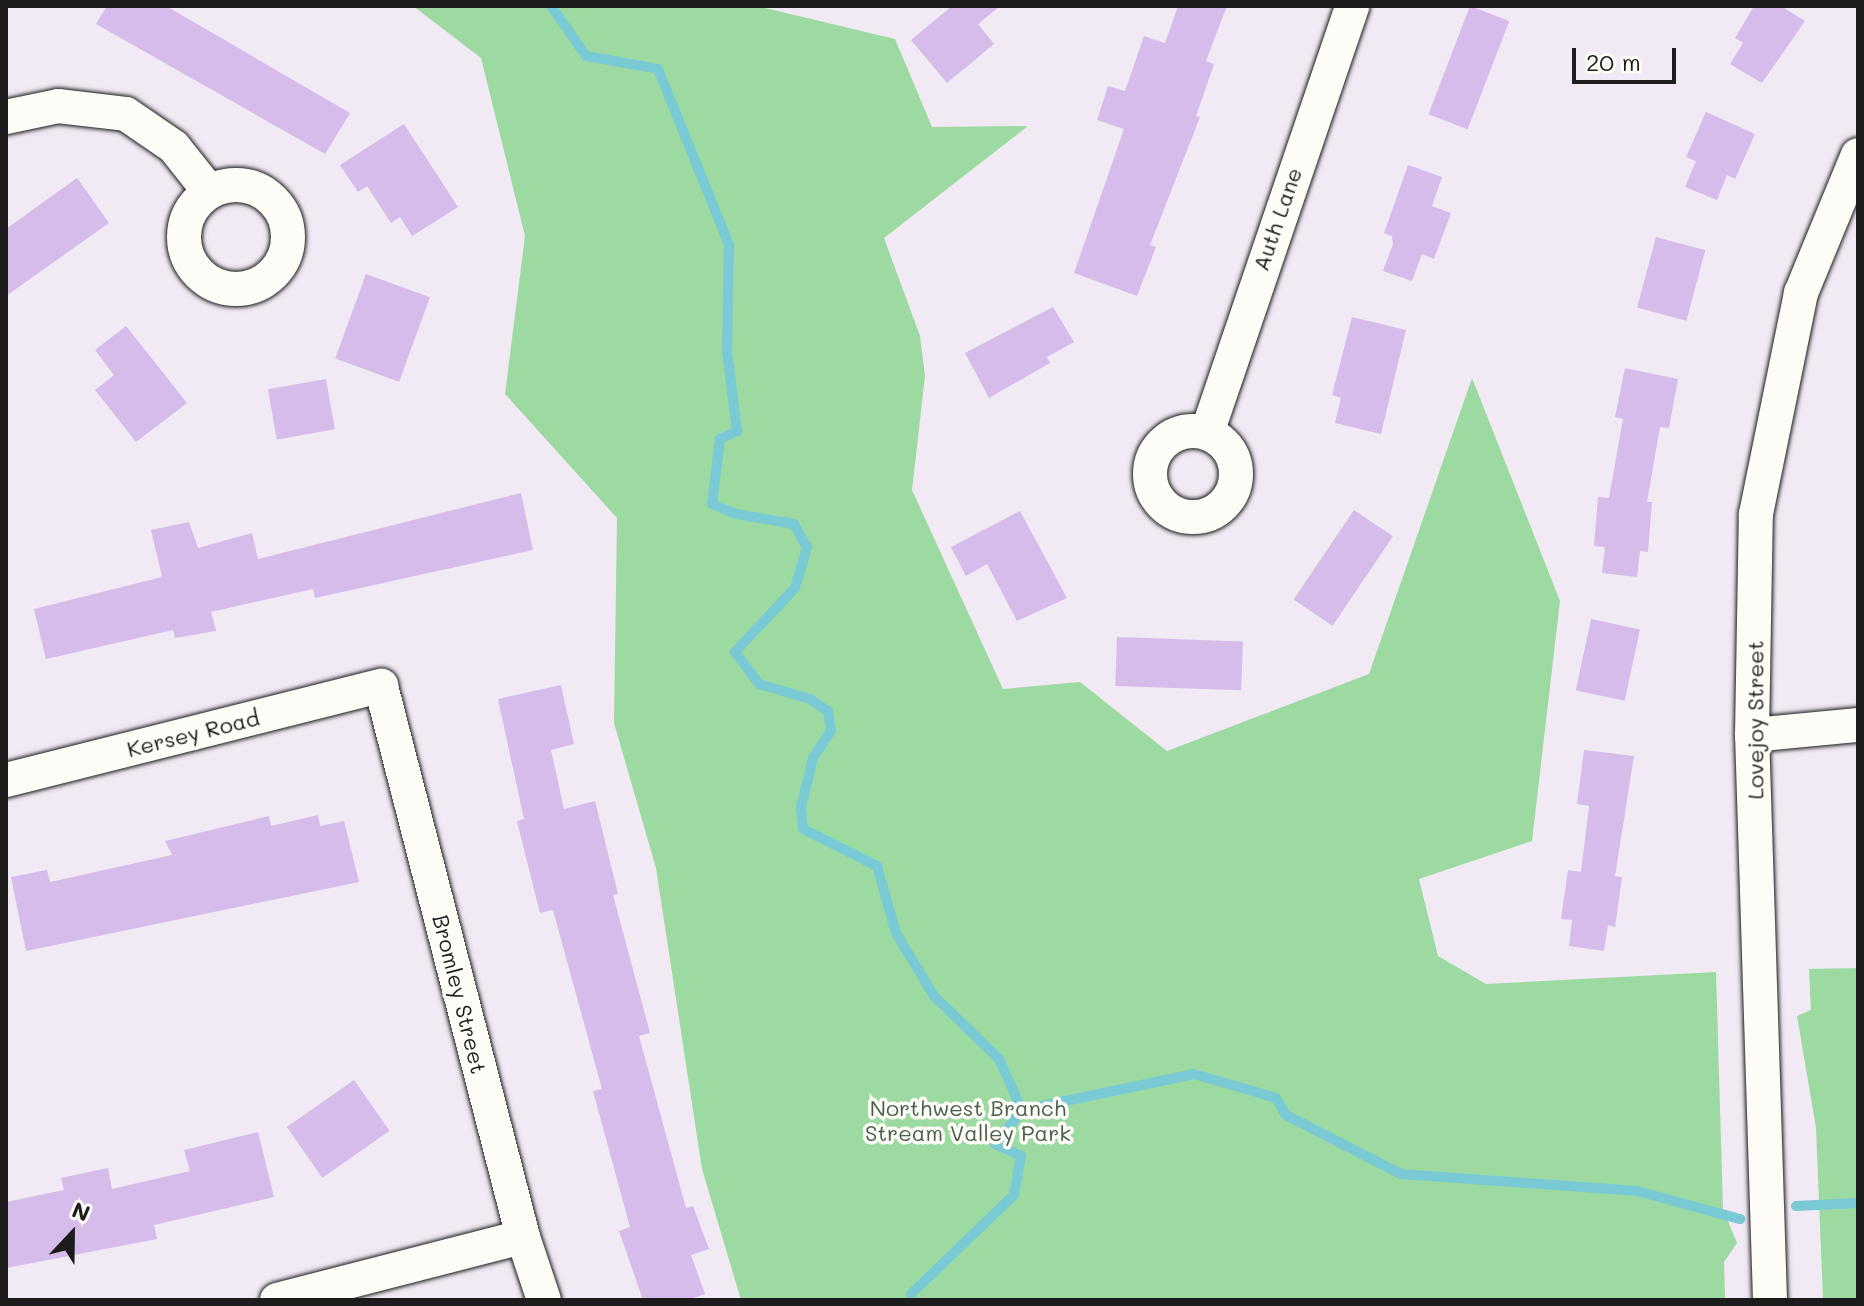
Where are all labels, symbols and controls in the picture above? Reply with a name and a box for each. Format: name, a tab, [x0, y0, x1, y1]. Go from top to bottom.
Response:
scale bar	[1576, 32, 1680, 82]
text: 20 m	[1586, 46, 1641, 77]
street label: Auth Lane	[1247, 164, 1307, 274]
street label: Lovejoy Street	[1742, 641, 1768, 799]
street label: Kersey Road	[124, 704, 262, 762]
street label: Bromley Street	[427, 912, 493, 1076]
park label: Northwest Branch Stream Valley Park	[865, 1094, 1071, 1146]
north arrow	[32, 1194, 112, 1274]
text: N	[68, 1195, 94, 1228]

